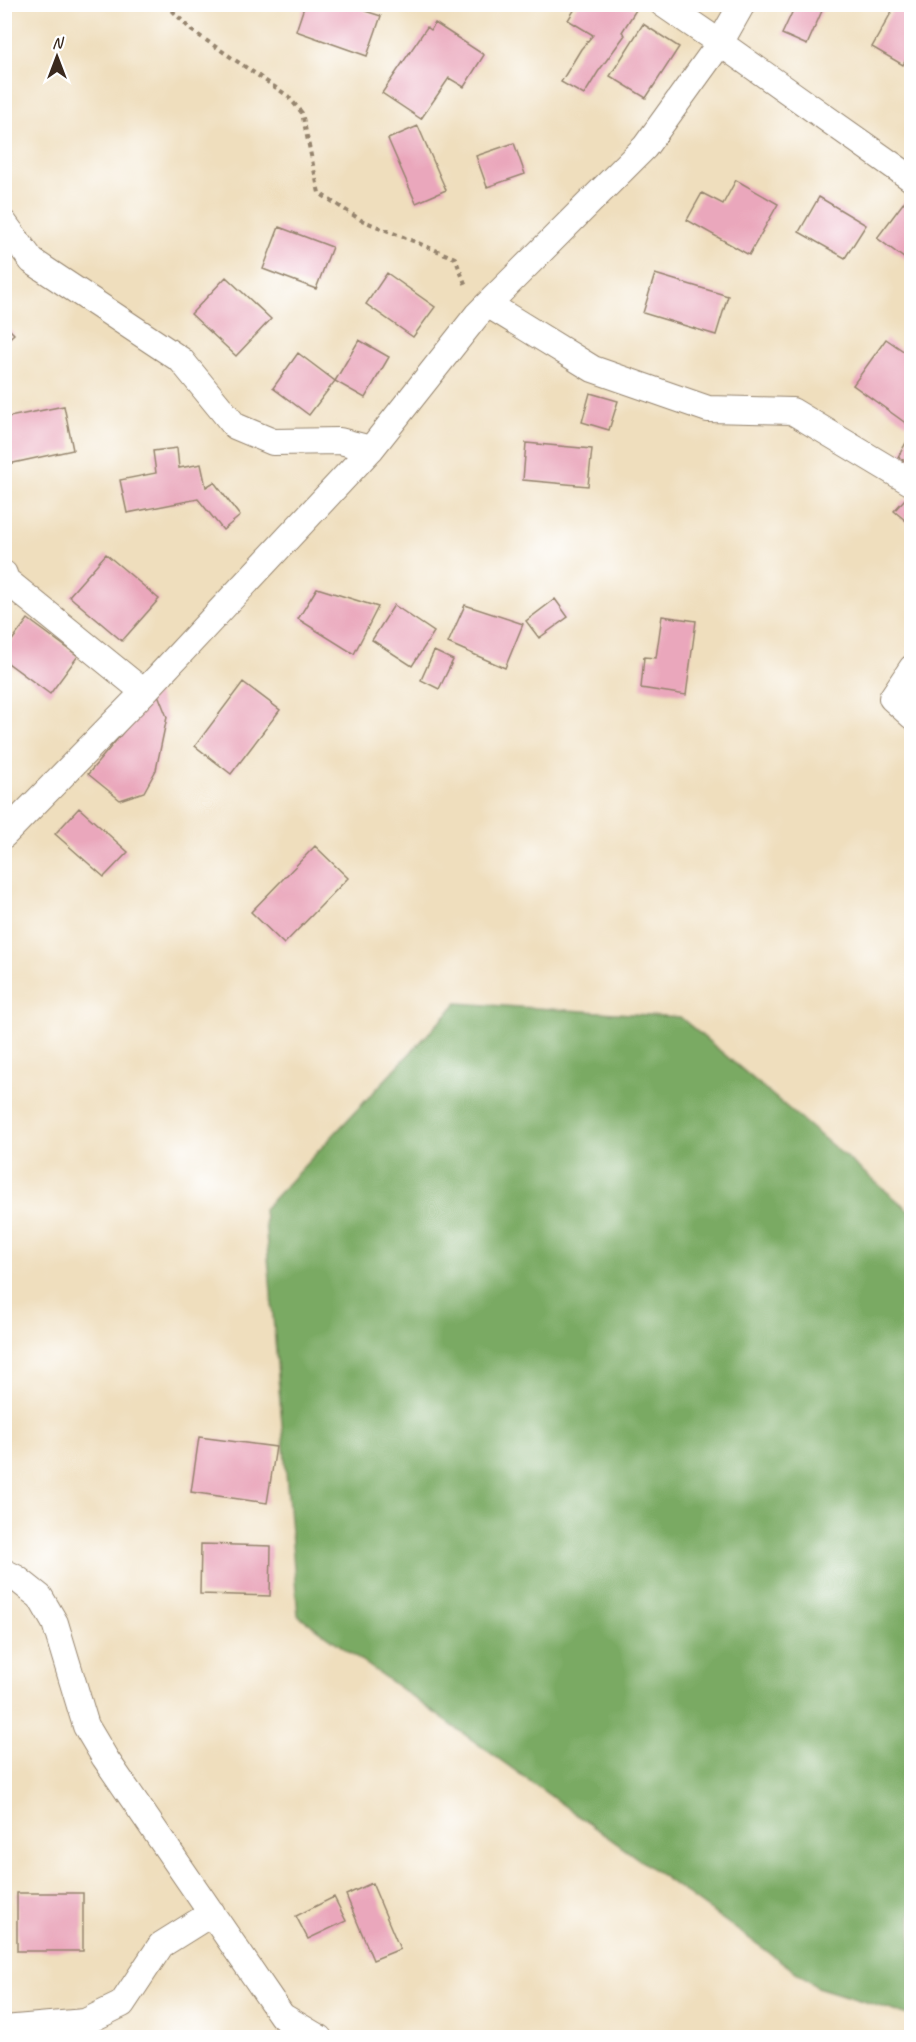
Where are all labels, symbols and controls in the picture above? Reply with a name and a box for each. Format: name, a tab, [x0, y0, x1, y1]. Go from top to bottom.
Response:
north arrow	[27, 27, 87, 87]
text: N	[52, 33, 65, 53]

